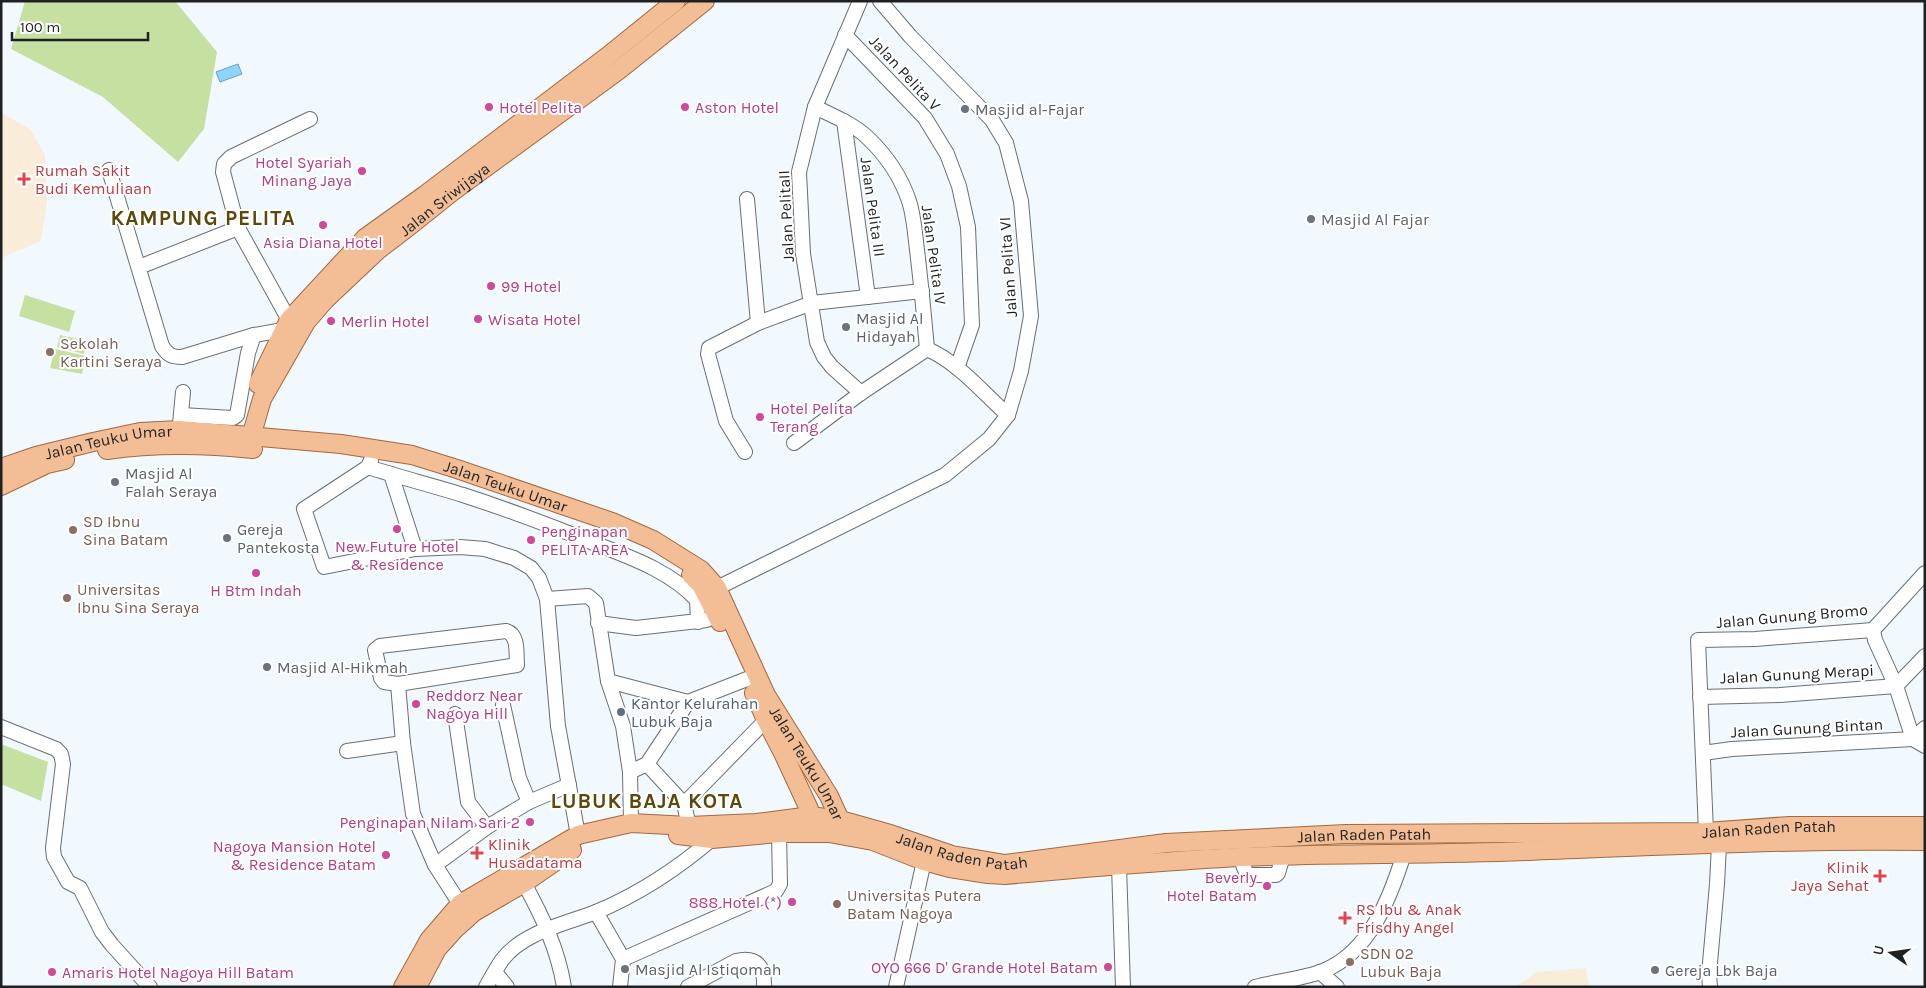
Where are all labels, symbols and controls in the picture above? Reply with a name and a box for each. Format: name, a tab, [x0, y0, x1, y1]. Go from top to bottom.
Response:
scale bar	[12, 10, 149, 42]
text: 100 m	[20, 18, 60, 36]
street label: Jalan Pelita V	[865, 31, 945, 115]
place label: Hotel Pelita	[499, 98, 582, 117]
place label: Aston Hotel	[695, 98, 779, 117]
place label: Masjid al-Fajar	[975, 100, 1084, 119]
marker: Hotel Pelita	[483, 101, 495, 113]
marker: Aston Hotel	[679, 101, 691, 113]
marker: Masjid al-Fajar	[959, 103, 971, 115]
place label: Hotel Syariah Minang Jaya	[255, 153, 352, 190]
street label: Jalan Pelita III	[857, 156, 889, 258]
street label: Jalan Sriwijaya	[396, 158, 493, 240]
place label: Rumah Sakit Budi Kemuliaan	[35, 161, 152, 198]
marker: Hotel Syariah Minang Jaya	[356, 165, 368, 177]
street label: Jalan PelitaII	[774, 170, 798, 262]
marker: Rumah Sakit Budi Kemuliaan	[17, 172, 31, 186]
street label: Jalan Pelita IV	[918, 204, 950, 306]
district label: KAMPUNG PELITA	[110, 206, 296, 230]
place label: Masjid Al Fajar	[1321, 210, 1429, 229]
marker: Masjid Al Fajar	[1305, 213, 1317, 225]
street label: Jalan Pelita VI	[995, 216, 1021, 318]
marker: Asia Diana Hotel	[317, 219, 329, 231]
place label: Asia Diana Hotel	[263, 233, 383, 252]
place label: 99 Hotel	[501, 277, 562, 296]
marker: 99 Hotel	[485, 280, 497, 292]
place label: Masjid Al Hidayah	[856, 309, 924, 346]
place label: Wisata Hotel	[488, 310, 581, 329]
place label: Merlin Hotel	[341, 312, 429, 331]
marker: Wisata Hotel	[472, 313, 484, 325]
marker: Merlin Hotel	[325, 315, 337, 327]
marker: Masjid Al Hidayah	[840, 321, 852, 333]
place label: Sekolah Kartini Seraya	[60, 334, 162, 371]
marker: Sekolah Kartini Seraya	[44, 346, 56, 358]
place label: Hotel Pelita Terang	[770, 399, 853, 436]
marker: Hotel Pelita Terang	[754, 411, 766, 423]
street label: Jalan Teuku Umar	[43, 421, 173, 463]
street label: Jalan Teuku Umar	[442, 456, 570, 516]
place label: Masjid Al Falah Seraya	[125, 464, 217, 501]
marker: Masjid Al Falah Seraya	[109, 476, 121, 488]
place label: SD Ibnu Sina Batam	[83, 512, 168, 549]
place label: Gereja Pantekosta	[237, 520, 320, 557]
place label: Penginapan PELITA AREA	[541, 522, 628, 559]
marker: New Future Hotel & Residence	[391, 523, 403, 535]
marker: SD Ibnu Sina Batam	[67, 524, 79, 536]
marker: Gereja Pantekosta	[221, 532, 233, 544]
marker: Penginapan PELITA AREA	[525, 534, 537, 546]
place label: New Future Hotel & Residence	[335, 537, 459, 574]
marker: H Btm Indah	[250, 567, 262, 579]
place label: Universitas Ibnu Sina Seraya	[77, 580, 200, 617]
place label: H Btm Indah	[210, 581, 302, 600]
marker: Universitas Ibnu Sina Seraya	[61, 592, 73, 604]
street label: Jalan Gunung Bromo	[1715, 600, 1869, 632]
place label: Masjid Al-Hikmah	[277, 658, 408, 677]
street label: Jalan Gunung Merapi	[1719, 660, 1875, 688]
marker: Masjid Al-Hikmah	[261, 661, 273, 673]
place label: Reddorz Near Nagoya Hill	[426, 686, 523, 723]
place label: Kantor Kelurahan Lubuk Baja	[631, 694, 758, 731]
marker: Reddorz Near Nagoya Hill	[410, 698, 422, 710]
street label: Jalan Teuku Umar	[766, 703, 848, 823]
marker: Kantor Kelurahan Lubuk Baja	[615, 706, 627, 718]
street label: Jalan Gunung Bintan	[1730, 715, 1884, 741]
district label: LUBUK BAJA KOTA	[551, 789, 743, 813]
place label: Penginapan Nilam Sari 2	[340, 813, 520, 832]
marker: Penginapan Nilam Sari 2	[524, 816, 536, 828]
street label: Jalan Raden Patah	[1702, 816, 1836, 842]
street label: Jalan Raden Patah	[1297, 824, 1431, 846]
street label: Jalan Raden Patah	[894, 828, 1029, 874]
place label: Klinik Husadatama	[488, 835, 583, 872]
place label: Nagoya Mansion Hotel & Residence Batam	[213, 837, 376, 874]
marker: Klinik Husadatama	[470, 846, 484, 860]
marker: Nagoya Mansion Hotel & Residence Batam	[380, 849, 392, 861]
place label: Klinik Jaya Sehat	[1791, 858, 1869, 895]
place label: Beverly Hotel Batam	[1167, 868, 1258, 905]
marker: Klinik Jaya Sehat	[1873, 869, 1887, 883]
marker: Beverly Hotel Batam	[1261, 880, 1273, 892]
place label: Universitas Putera Batam Nagoya	[847, 886, 982, 923]
place label: 888 Hotel (*)	[689, 893, 782, 912]
marker: 888 Hotel (*)	[786, 896, 798, 908]
marker: Universitas Putera Batam Nagoya	[831, 898, 843, 910]
place label: RS Ibu & Anak Frisdhy Angel	[1356, 900, 1462, 937]
marker: RS Ibu & Anak Frisdhy Angel	[1338, 911, 1352, 925]
north arrow	[1866, 928, 1916, 978]
place label: SDN 02 Lubuk Baja	[1360, 944, 1442, 981]
text: U	[1869, 944, 1888, 957]
marker: SDN 02 Lubuk Baja	[1344, 956, 1356, 968]
place label: OYO 666 D' Grande Hotel Batam	[871, 958, 1098, 977]
place label: Masjid Al Istiqomah	[635, 960, 782, 979]
marker: OYO 666 D' Grande Hotel Batam	[1102, 961, 1114, 973]
place label: Gereja Lbk Baja	[1665, 961, 1778, 980]
place label: Amaris Hotel Nagoya Hill Batam	[62, 963, 294, 982]
marker: Masjid Al Istiqomah	[619, 963, 631, 975]
marker: Gereja Lbk Baja	[1649, 964, 1661, 976]
marker: Amaris Hotel Nagoya Hill Batam	[46, 966, 58, 978]

